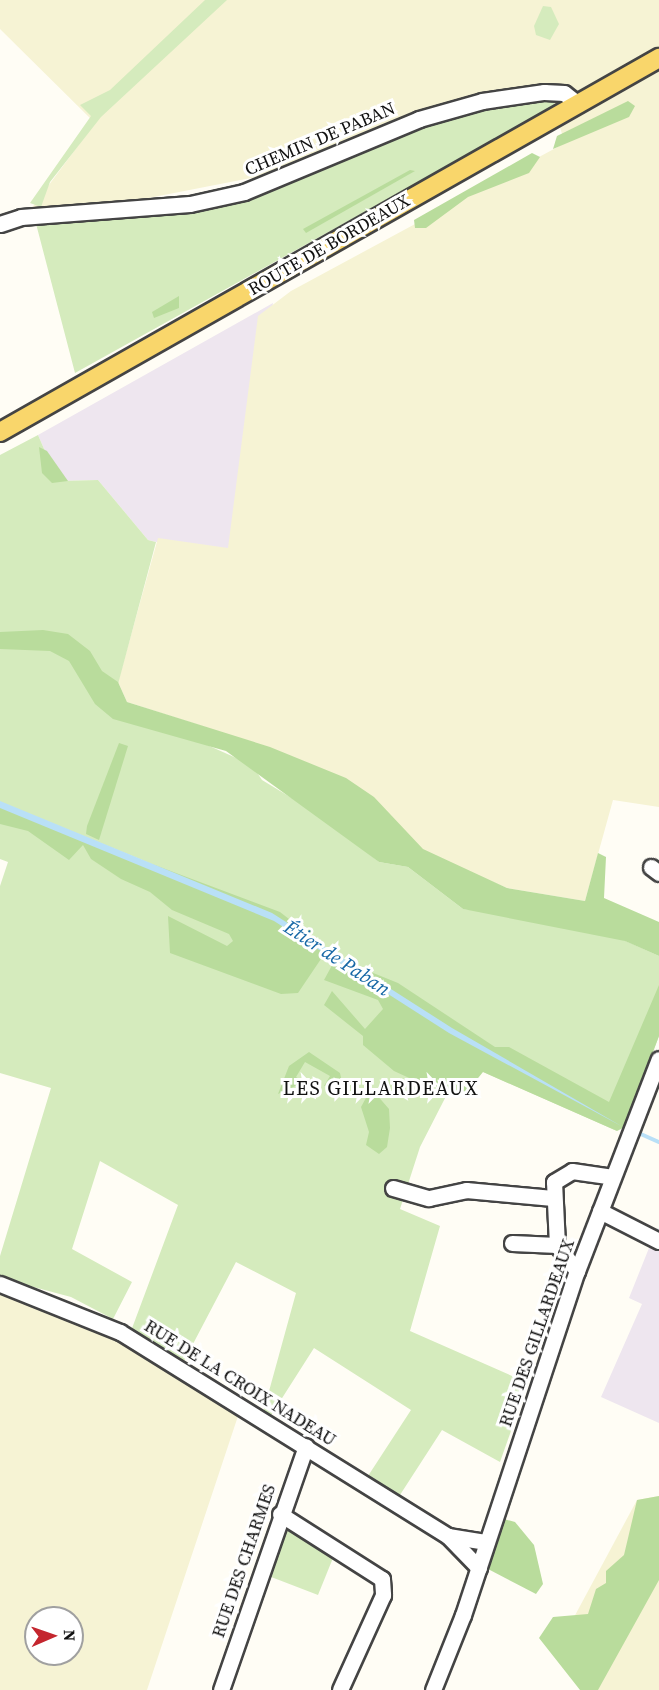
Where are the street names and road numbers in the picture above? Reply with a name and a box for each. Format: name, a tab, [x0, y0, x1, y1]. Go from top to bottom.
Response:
street label: CHEMIN DE PABAN	[242, 98, 398, 180]
street label: ROUTE DE BORDEAUX	[244, 190, 414, 300]
street label: RUE DES GILLARDEAUX	[495, 1236, 579, 1430]
street label: RUE DE LA CROIX NADEAU	[140, 1315, 340, 1451]
street label: RUE DES CHARMES	[208, 1481, 280, 1641]

